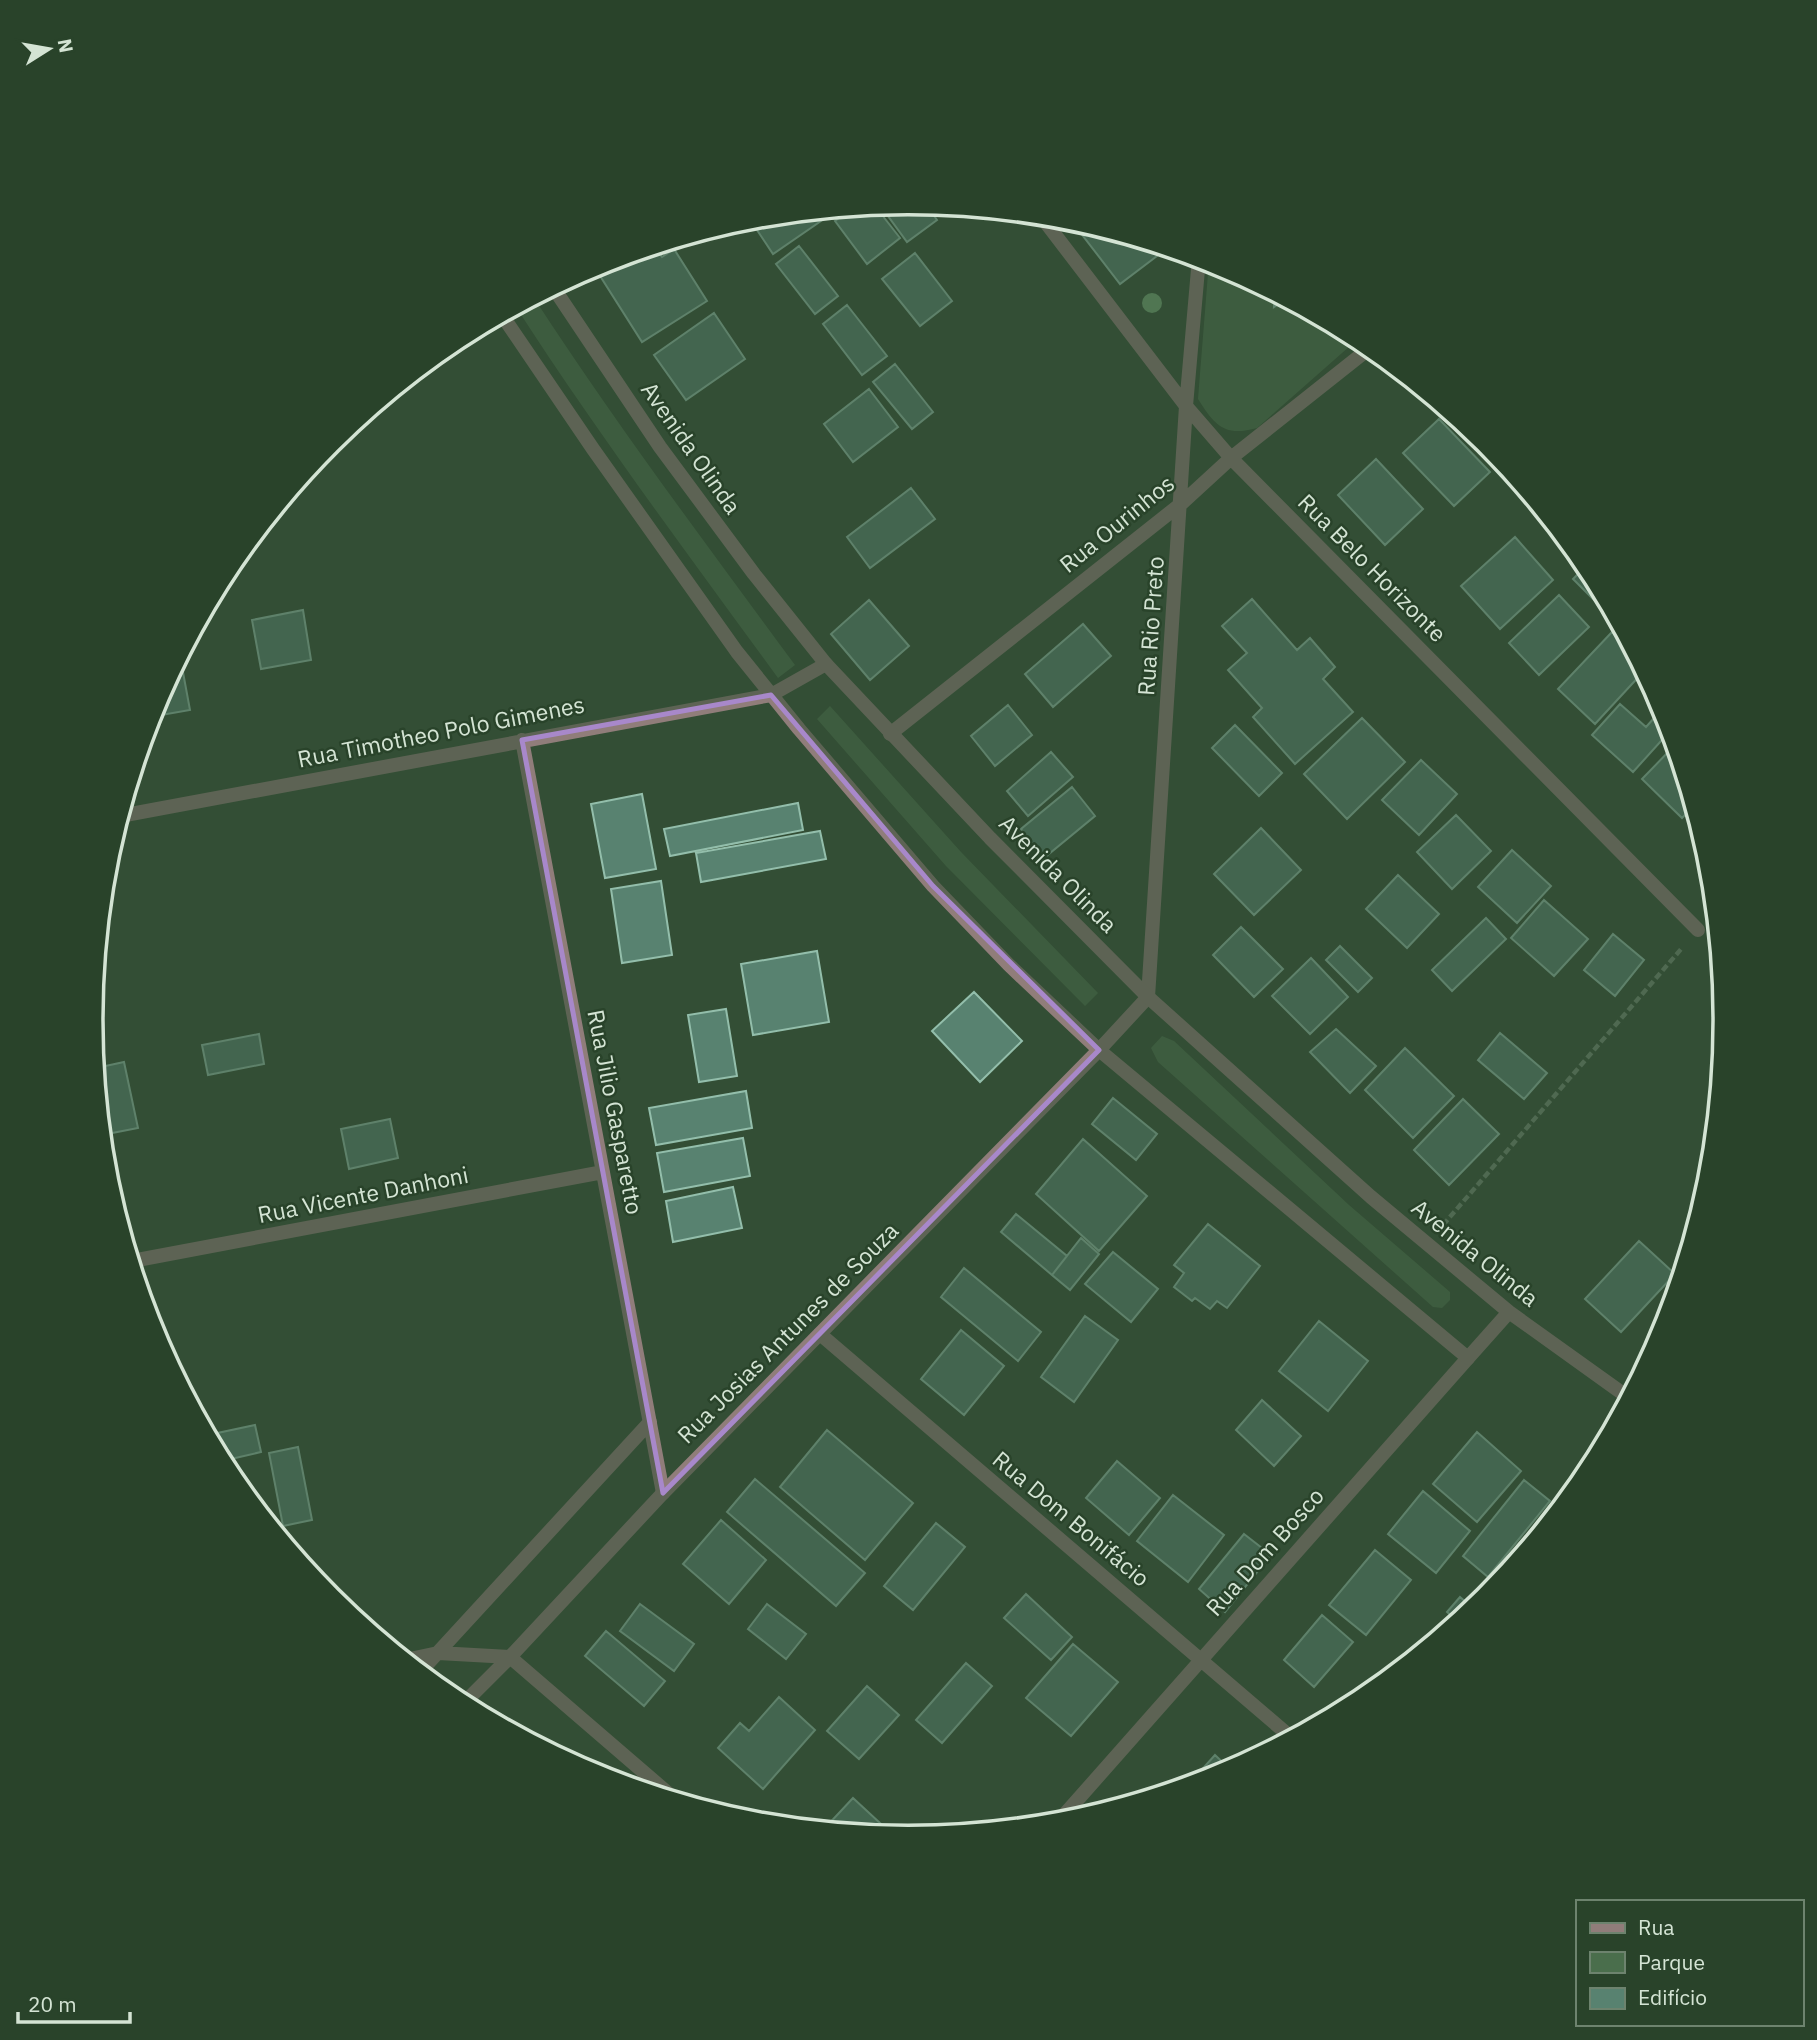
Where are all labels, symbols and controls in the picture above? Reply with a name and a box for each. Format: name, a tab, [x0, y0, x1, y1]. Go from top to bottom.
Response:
north arrow	[14, 14, 84, 84]
text: N	[53, 37, 79, 55]
street label: Avenida Olinda	[635, 375, 749, 519]
street label: Rua Ourinhos	[1053, 468, 1180, 579]
street label: Rua Belo Horizonte	[1292, 487, 1453, 648]
street label: Rua Rio Preto	[1130, 555, 1170, 697]
street label: Rua Timotheo Polo Gimenes	[295, 688, 587, 774]
street label: Avenida Olinda	[993, 808, 1124, 939]
street label: Rua Jilio Gasparetto	[581, 1007, 651, 1217]
street label: Rua Vicente Danhoni	[255, 1159, 471, 1229]
street label: Avenida Olinda	[1406, 1192, 1545, 1313]
street label: Rua Josias Antunes de Souza	[670, 1215, 904, 1449]
street label: Rua Dom Bonifácio	[987, 1444, 1156, 1593]
street label: Rua Dom Bosco	[1199, 1481, 1330, 1622]
legend	[1576, 1900, 1803, 2026]
text: Rua	[1638, 1913, 1675, 1941]
text: Parque	[1638, 1948, 1705, 1976]
scale bar	[18, 1980, 130, 2024]
text: Edifício	[1638, 1983, 1707, 2011]
text: 20 m	[28, 1990, 77, 2018]

